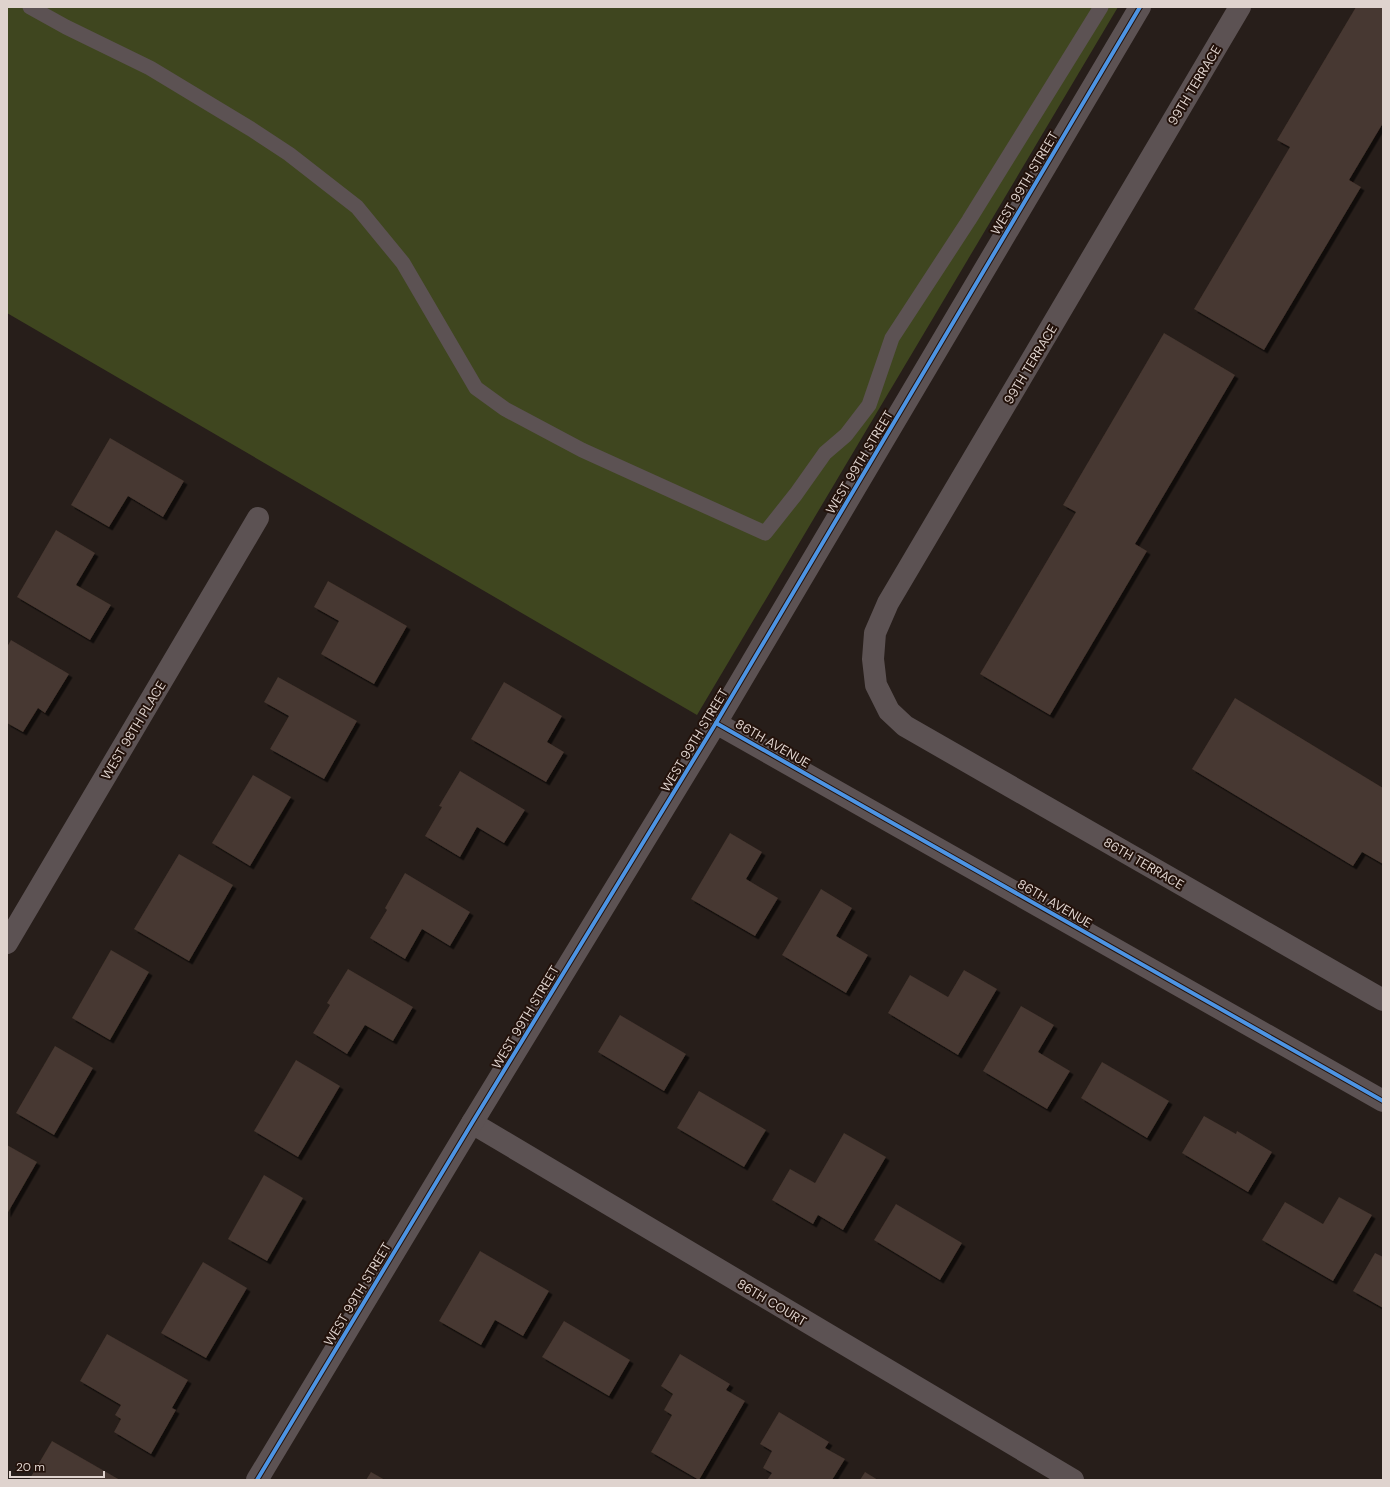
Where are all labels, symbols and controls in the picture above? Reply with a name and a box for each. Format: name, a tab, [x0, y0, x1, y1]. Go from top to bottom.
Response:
street label: 99TH TERRACE	[1164, 42, 1225, 128]
street label: WEST 99TH STREET	[987, 128, 1062, 238]
street label: 99TH TERRACE	[1000, 321, 1061, 407]
street label: WEST 99TH STREET	[822, 407, 897, 517]
street label: WEST 98TH PLACE	[97, 678, 170, 783]
street label: WEST 99TH STREET	[657, 685, 732, 795]
street label: 86TH AVENUE	[732, 715, 813, 772]
street label: 86TH TERRACE	[1100, 834, 1187, 893]
street label: 86TH AVENUE	[1014, 875, 1095, 932]
street label: WEST 99TH STREET	[488, 962, 563, 1072]
street label: WEST 99TH STREET	[320, 1239, 395, 1349]
street label: 86TH COURT	[734, 1275, 810, 1330]
scale bar	[10, 1453, 104, 1479]
text: 20 m	[16, 1459, 45, 1475]

